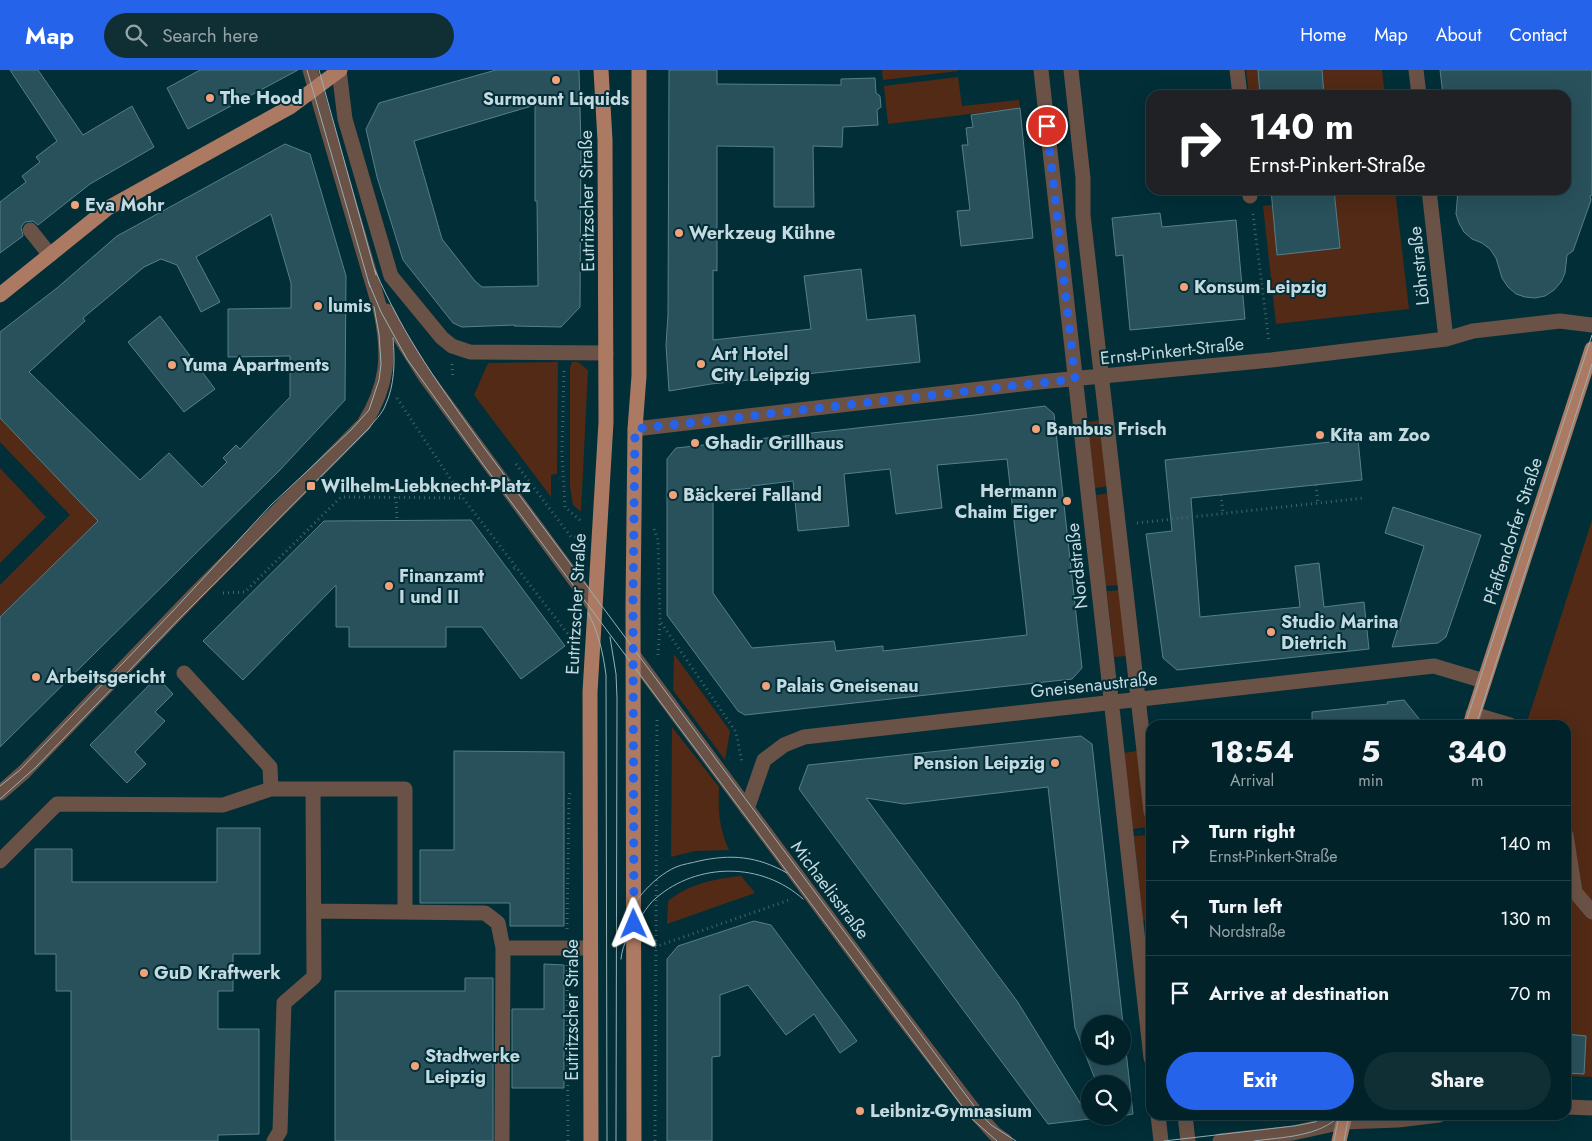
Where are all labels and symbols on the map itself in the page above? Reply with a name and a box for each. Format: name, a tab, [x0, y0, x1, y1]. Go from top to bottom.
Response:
marker: Surmount Liquids	[550, 74, 562, 86]
place label: The Hood	[220, 85, 303, 111]
place label: Surmount Liquids	[483, 86, 629, 112]
marker: The Hood	[204, 92, 216, 104]
pin	[1026, 105, 1068, 147]
street label: Eutritzscher Straße	[573, 130, 601, 272]
place label: Eva Mohr	[85, 192, 165, 218]
marker: Eva Mohr	[69, 199, 81, 211]
place label: Werkzeug Kühne	[689, 220, 835, 246]
street label: Löhrstraße	[1402, 225, 1436, 307]
marker: Werkzeug Kühne	[673, 227, 685, 239]
place label: Konsum Leipzig	[1194, 274, 1327, 300]
marker: Konsum Leipzig	[1178, 281, 1190, 293]
place label: lumis	[328, 293, 371, 319]
marker: lumis	[312, 300, 324, 312]
street label: Ernst-Pinkert-Straße	[1099, 331, 1245, 371]
place label: Art Hotel City Leipzig	[710, 341, 810, 388]
place label: Yuma Apartments	[181, 352, 329, 378]
marker: Art Hotel City Leipzig	[695, 358, 707, 370]
marker: Yuma Apartments	[166, 359, 178, 371]
place label: Bambus Frisch	[1046, 416, 1167, 442]
place label: Kita am Zoo	[1330, 422, 1430, 448]
marker: Bambus Frisch	[1030, 423, 1042, 435]
marker: Kita am Zoo	[1314, 429, 1326, 441]
place label: Ghadir Grillhaus	[705, 430, 844, 456]
marker: Ghadir Grillhaus	[689, 437, 701, 449]
street label: Pfaffendorfer Straße	[1477, 454, 1549, 608]
place label: Wilhelm-Liebknecht-Platz	[321, 473, 531, 499]
place label: Hermann Chaim Eiger	[955, 478, 1058, 525]
marker: Wilhelm-Liebknecht-Platz	[305, 480, 317, 492]
place label: Bäckerei Falland	[683, 482, 822, 508]
marker: Bäckerei Falland	[667, 489, 679, 501]
marker: Hermann Chaim Eiger	[1061, 495, 1073, 507]
street label: Nordstraße	[1060, 522, 1094, 610]
street label: Eutritzscher Straße	[559, 533, 593, 675]
place label: Finanzamt I und II	[399, 563, 484, 610]
marker: Finanzamt I und II	[383, 580, 395, 592]
place label: Studio Marina Dietrich	[1281, 609, 1399, 656]
marker: Studio Marina Dietrich	[1265, 626, 1277, 638]
place label: Arbeitsgericht	[45, 664, 166, 690]
street label: Gneisenaustraße	[1029, 665, 1159, 705]
marker: Arbeitsgericht	[30, 671, 42, 683]
place label: Palais Gneisenau	[776, 673, 919, 699]
marker: Palais Gneisenau	[760, 680, 772, 692]
place label: Pension Leipzig	[913, 750, 1045, 776]
marker: Pension Leipzig	[1049, 757, 1061, 769]
street label: Michaelisstraße	[784, 835, 876, 945]
position arrow	[607, 897, 659, 949]
street label: Eutritzscher Straße	[559, 939, 585, 1081]
place label: GuD Kraftwerk	[154, 960, 281, 986]
marker: GuD Kraftwerk	[138, 967, 150, 979]
place label: Stadtwerke Leipzig	[425, 1043, 520, 1090]
marker: Stadtwerke Leipzig	[409, 1060, 421, 1072]
place label: Leibniz-Gymnasium	[870, 1098, 1032, 1124]
marker: Leibniz-Gymnasium	[854, 1105, 866, 1117]

